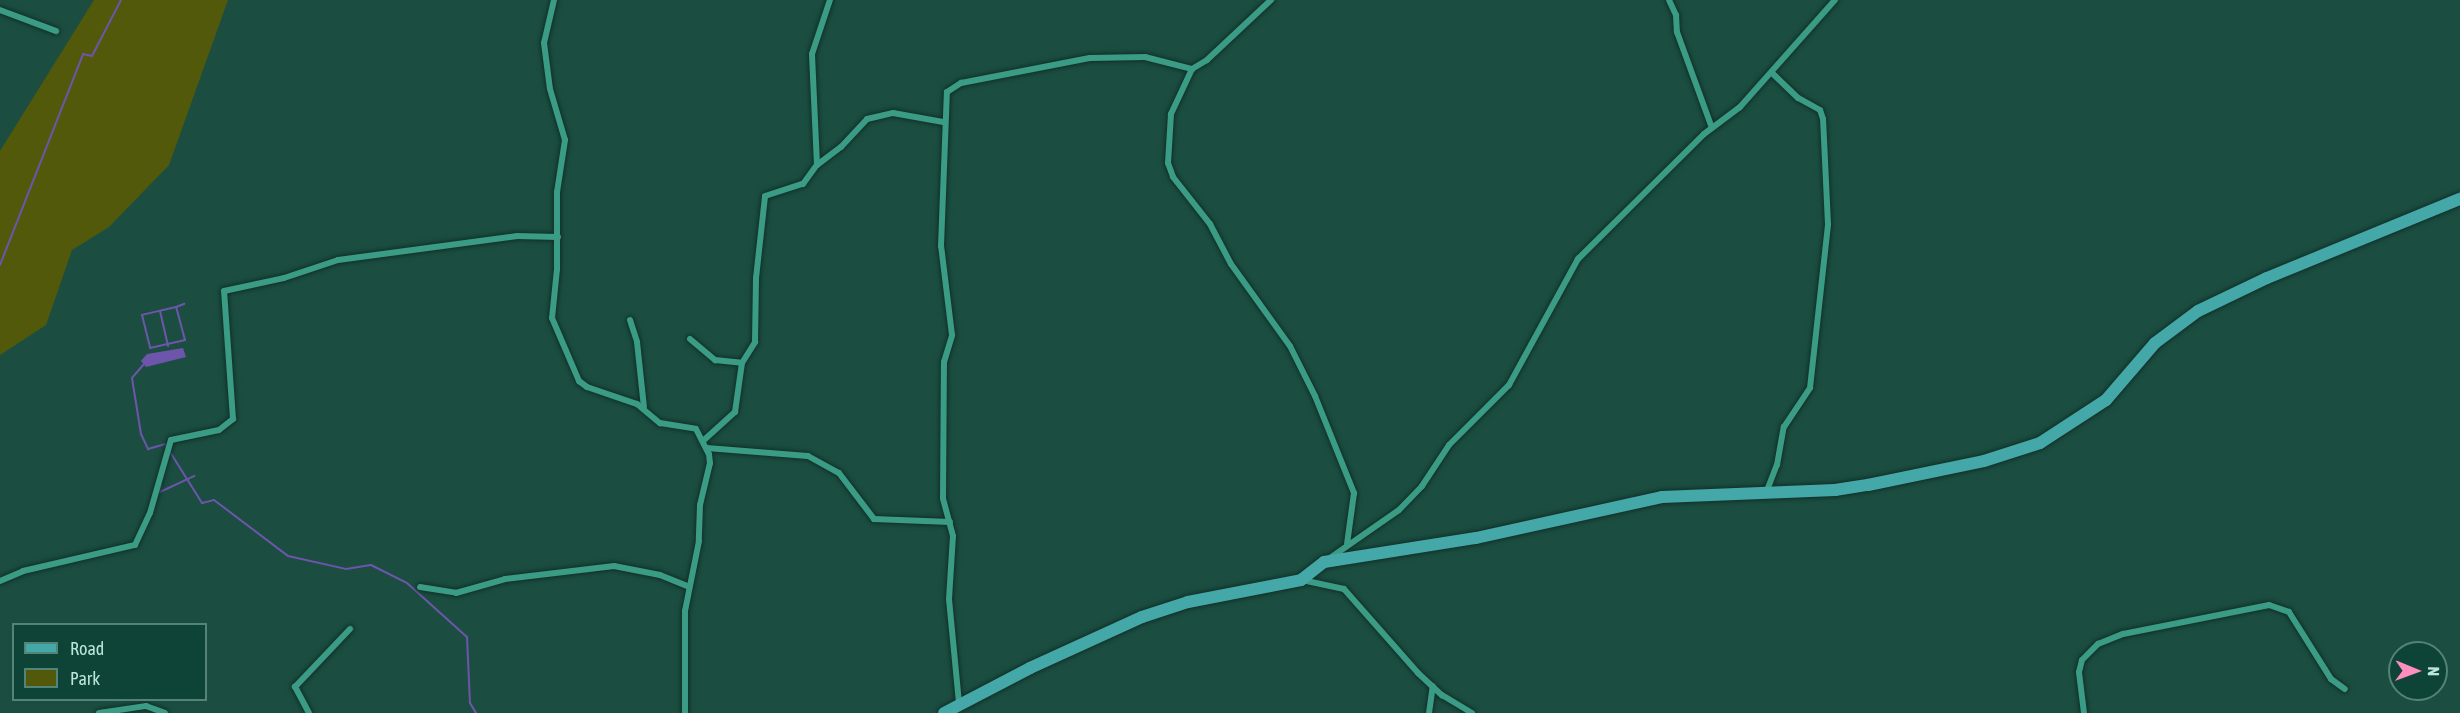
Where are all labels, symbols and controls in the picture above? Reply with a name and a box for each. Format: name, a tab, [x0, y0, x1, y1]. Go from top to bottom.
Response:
legend	[12, 623, 207, 701]
text: Road	[70, 638, 104, 659]
north arrow	[2388, 641, 2448, 701]
text: N	[2425, 666, 2443, 676]
text: Park	[70, 668, 100, 689]

